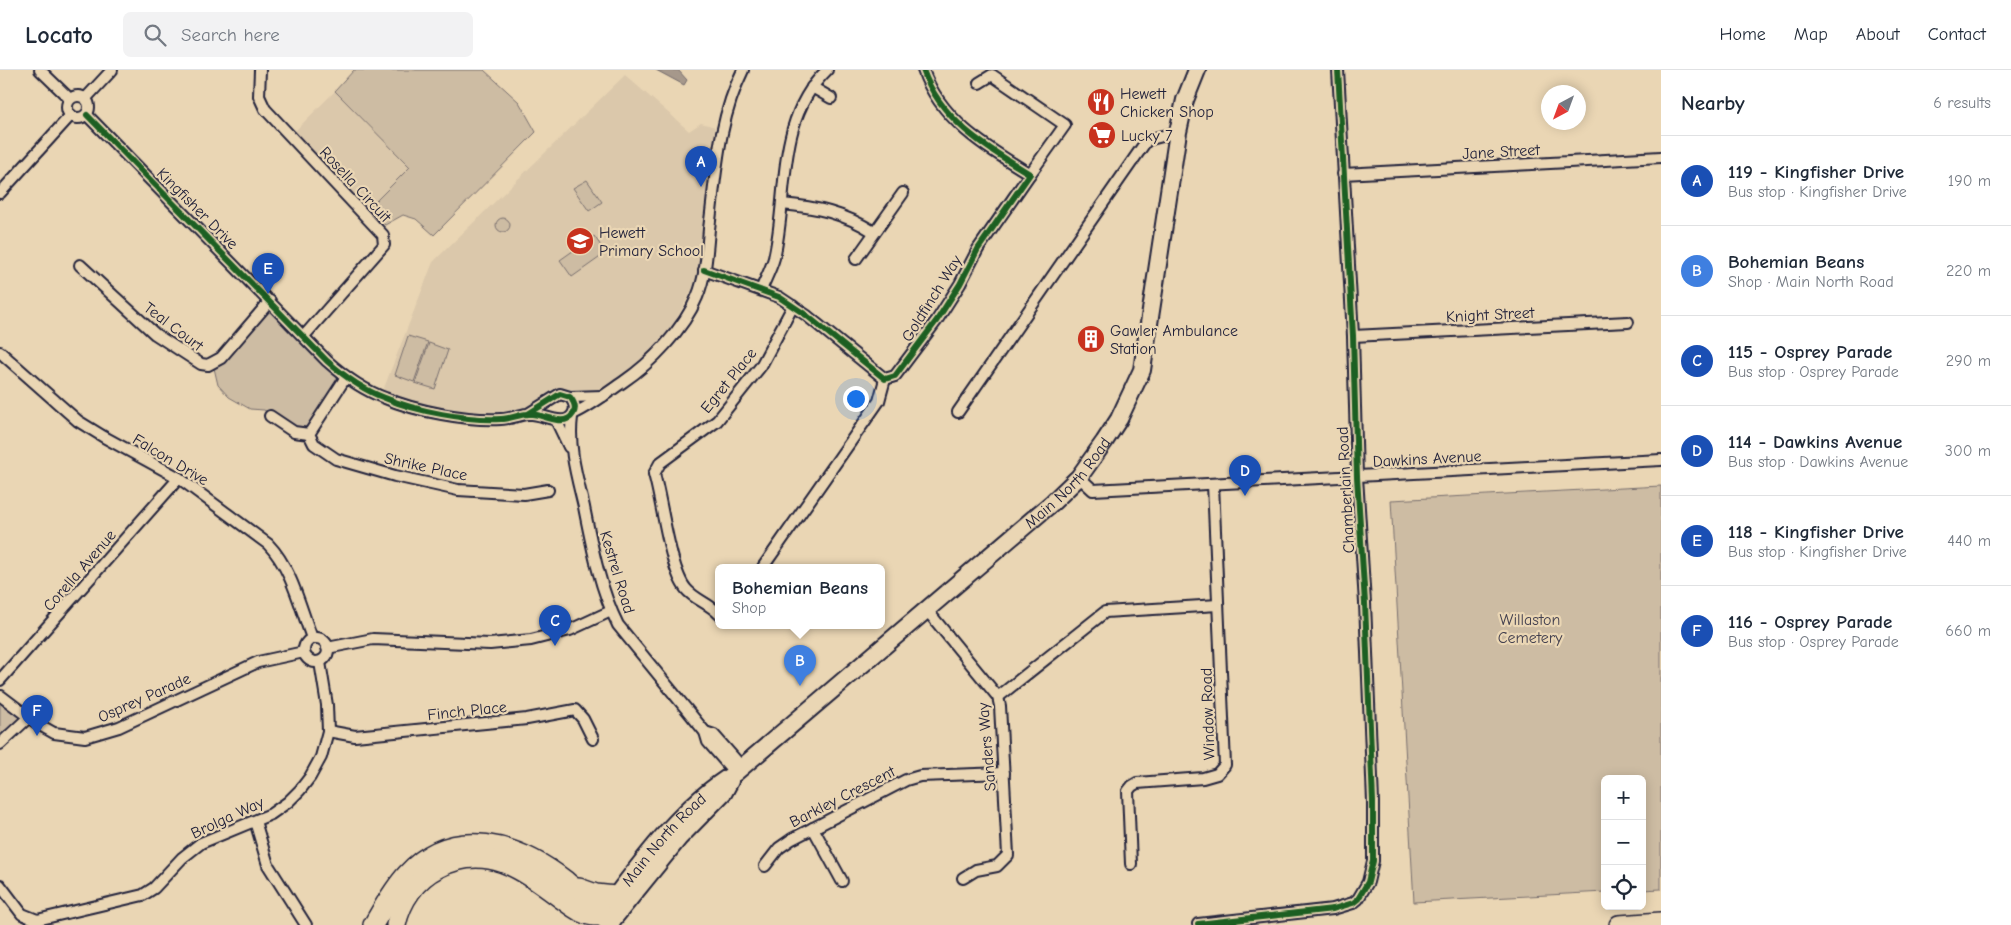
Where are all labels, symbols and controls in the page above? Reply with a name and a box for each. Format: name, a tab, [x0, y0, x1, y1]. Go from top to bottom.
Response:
search box	[123, 12, 473, 57]
text: Locato	[25, 21, 93, 49]
icon: search	[141, 21, 169, 49]
text: Search here	[181, 24, 280, 46]
text: Home	[1719, 24, 1766, 45]
text: Map	[1794, 24, 1828, 45]
text: About	[1856, 24, 1900, 45]
text: Contact	[1928, 24, 1986, 45]
place label: Hewett Chicken Shop	[1120, 85, 1214, 121]
north arrow	[1541, 85, 1586, 130]
restaurant icon: Hewett Chicken Shop	[1086, 87, 1116, 117]
text: Nearby	[1681, 91, 1745, 115]
text: 6 results	[1933, 94, 1991, 112]
supermarket icon: Lucky 7	[1087, 120, 1117, 150]
place label: Lucky 7	[1121, 127, 1173, 145]
street label: Jane Street	[1462, 141, 1541, 163]
street label: Rosella Circuit	[316, 143, 395, 226]
pin: A	[685, 146, 717, 187]
text: 119 - Kingfisher Drive	[1728, 161, 1904, 183]
street label: Kingfisher Drive	[153, 164, 242, 253]
text: A	[1693, 172, 1701, 190]
text: 190 m	[1948, 172, 1991, 190]
text: Bus stop · Kingfisher Drive	[1728, 183, 1907, 201]
place label: Hewett Primary School	[599, 224, 704, 260]
school or university icon: Hewett Primary School	[565, 226, 595, 256]
street label: Goldfinch Way	[898, 251, 966, 345]
text: Bohemian Beans	[1728, 251, 1864, 273]
pin: E	[252, 253, 284, 294]
text: B	[1692, 262, 1702, 280]
text: 220 m	[1946, 262, 1991, 280]
text: Shop · Main North Road	[1728, 273, 1894, 291]
street label: Teal Court	[140, 299, 207, 355]
street label: Knight Street	[1445, 304, 1535, 326]
place label: Gawler Ambulance Station	[1110, 322, 1238, 358]
building icon: Gawler Ambulance Station	[1076, 324, 1106, 354]
text: 115 - Osprey Parade	[1728, 341, 1892, 363]
street label: Egret Place	[697, 344, 760, 417]
text: C	[1692, 352, 1702, 370]
text: 290 m	[1946, 352, 1991, 370]
text: Bus stop · Osprey Parade	[1728, 363, 1899, 381]
your location	[843, 386, 869, 412]
street label: Chamberlain Road	[1334, 426, 1358, 554]
street label: Falcon Drive	[129, 430, 212, 489]
text: 114 - Dawkins Avenue	[1728, 431, 1902, 453]
street label: Main North Road	[1021, 434, 1114, 532]
text: D	[1692, 442, 1702, 460]
text: 300 m	[1945, 442, 1991, 460]
street label: Dawkins Avenue	[1372, 447, 1482, 471]
street label: Shrike Place	[383, 449, 469, 485]
text: Bus stop · Dawkins Avenue	[1728, 453, 1908, 471]
pin: D	[1229, 455, 1261, 496]
text: 118 - Kingfisher Drive	[1728, 521, 1904, 543]
street label: Corella Avenue	[40, 526, 120, 615]
street label: Kestrel Road	[596, 529, 638, 616]
text: E	[1692, 532, 1702, 550]
text: 440 m	[1947, 532, 1991, 550]
text: Bus stop · Kingfisher Drive	[1728, 543, 1907, 561]
popup	[715, 564, 885, 629]
text: Bohemian Beans	[732, 577, 868, 599]
text: Shop	[732, 599, 766, 617]
pin: C	[539, 605, 571, 646]
park label: Willaston Cemetery	[1498, 611, 1563, 647]
text: 116 - Osprey Parade	[1728, 611, 1892, 633]
text: F	[1692, 622, 1702, 640]
text: 660 m	[1945, 622, 1991, 640]
text: Bus stop · Osprey Parade	[1728, 633, 1899, 651]
pin: B	[784, 645, 816, 686]
street label: Window Road	[1197, 667, 1219, 761]
street label: Osprey Parade	[95, 669, 193, 726]
pin: F	[21, 695, 53, 736]
street label: Finch Place	[426, 698, 508, 724]
street label: Sanders Way	[974, 701, 1000, 792]
street label: Barkley Crescent	[787, 762, 899, 831]
map controls	[1601, 775, 1646, 910]
button: +	[1601, 775, 1646, 820]
street label: Main North Road	[618, 790, 710, 890]
street label: Brolga Way	[188, 793, 267, 843]
button: −	[1601, 820, 1646, 865]
button: locate	[1601, 865, 1646, 910]

